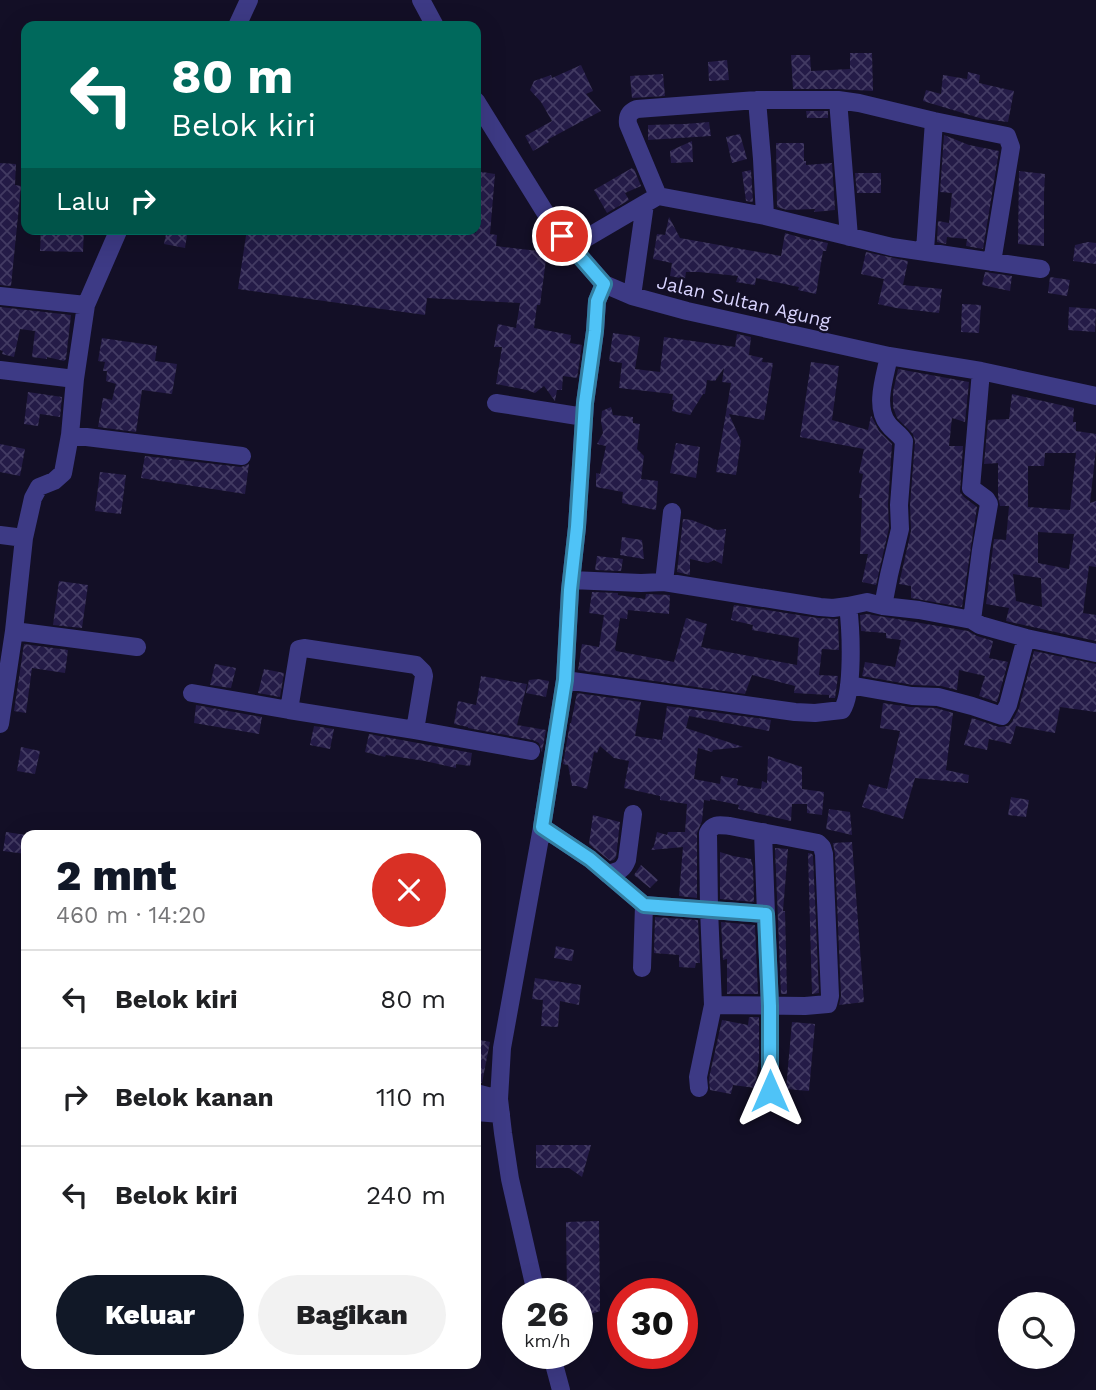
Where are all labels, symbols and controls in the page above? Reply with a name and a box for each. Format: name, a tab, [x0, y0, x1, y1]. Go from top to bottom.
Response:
text: 80 m	[171, 47, 293, 105]
icon: left	[56, 49, 147, 140]
text: Belok kiri	[171, 106, 316, 144]
icon: right	[124, 182, 162, 220]
text: Lalu	[56, 186, 110, 216]
pin	[532, 206, 592, 266]
icon: arrive	[543, 217, 581, 255]
street label: Jalan Sultan Agung	[655, 270, 834, 333]
text: 2 mnt	[56, 851, 176, 900]
button: close	[372, 853, 446, 927]
text: 460 m · 14:20	[56, 902, 206, 929]
icon: left	[56, 980, 94, 1018]
text: Belok kiri	[115, 984, 238, 1014]
text: 80 m	[380, 984, 446, 1014]
position arrow	[733, 1054, 807, 1128]
icon: right	[56, 1078, 94, 1116]
text: Belok kanan	[115, 1082, 274, 1112]
text: 110 m	[376, 1082, 446, 1112]
icon: left	[56, 1176, 94, 1214]
text: Belok kiri	[115, 1180, 238, 1210]
text: 240 m	[366, 1180, 446, 1210]
button: Keluar	[56, 1275, 244, 1355]
button: Bagikan	[258, 1275, 446, 1355]
speed limit sign: 30	[607, 1278, 698, 1369]
map controls	[998, 1292, 1075, 1369]
button: search	[998, 1292, 1075, 1369]
text: 26	[526, 1293, 569, 1335]
text: km/h	[524, 1330, 571, 1351]

